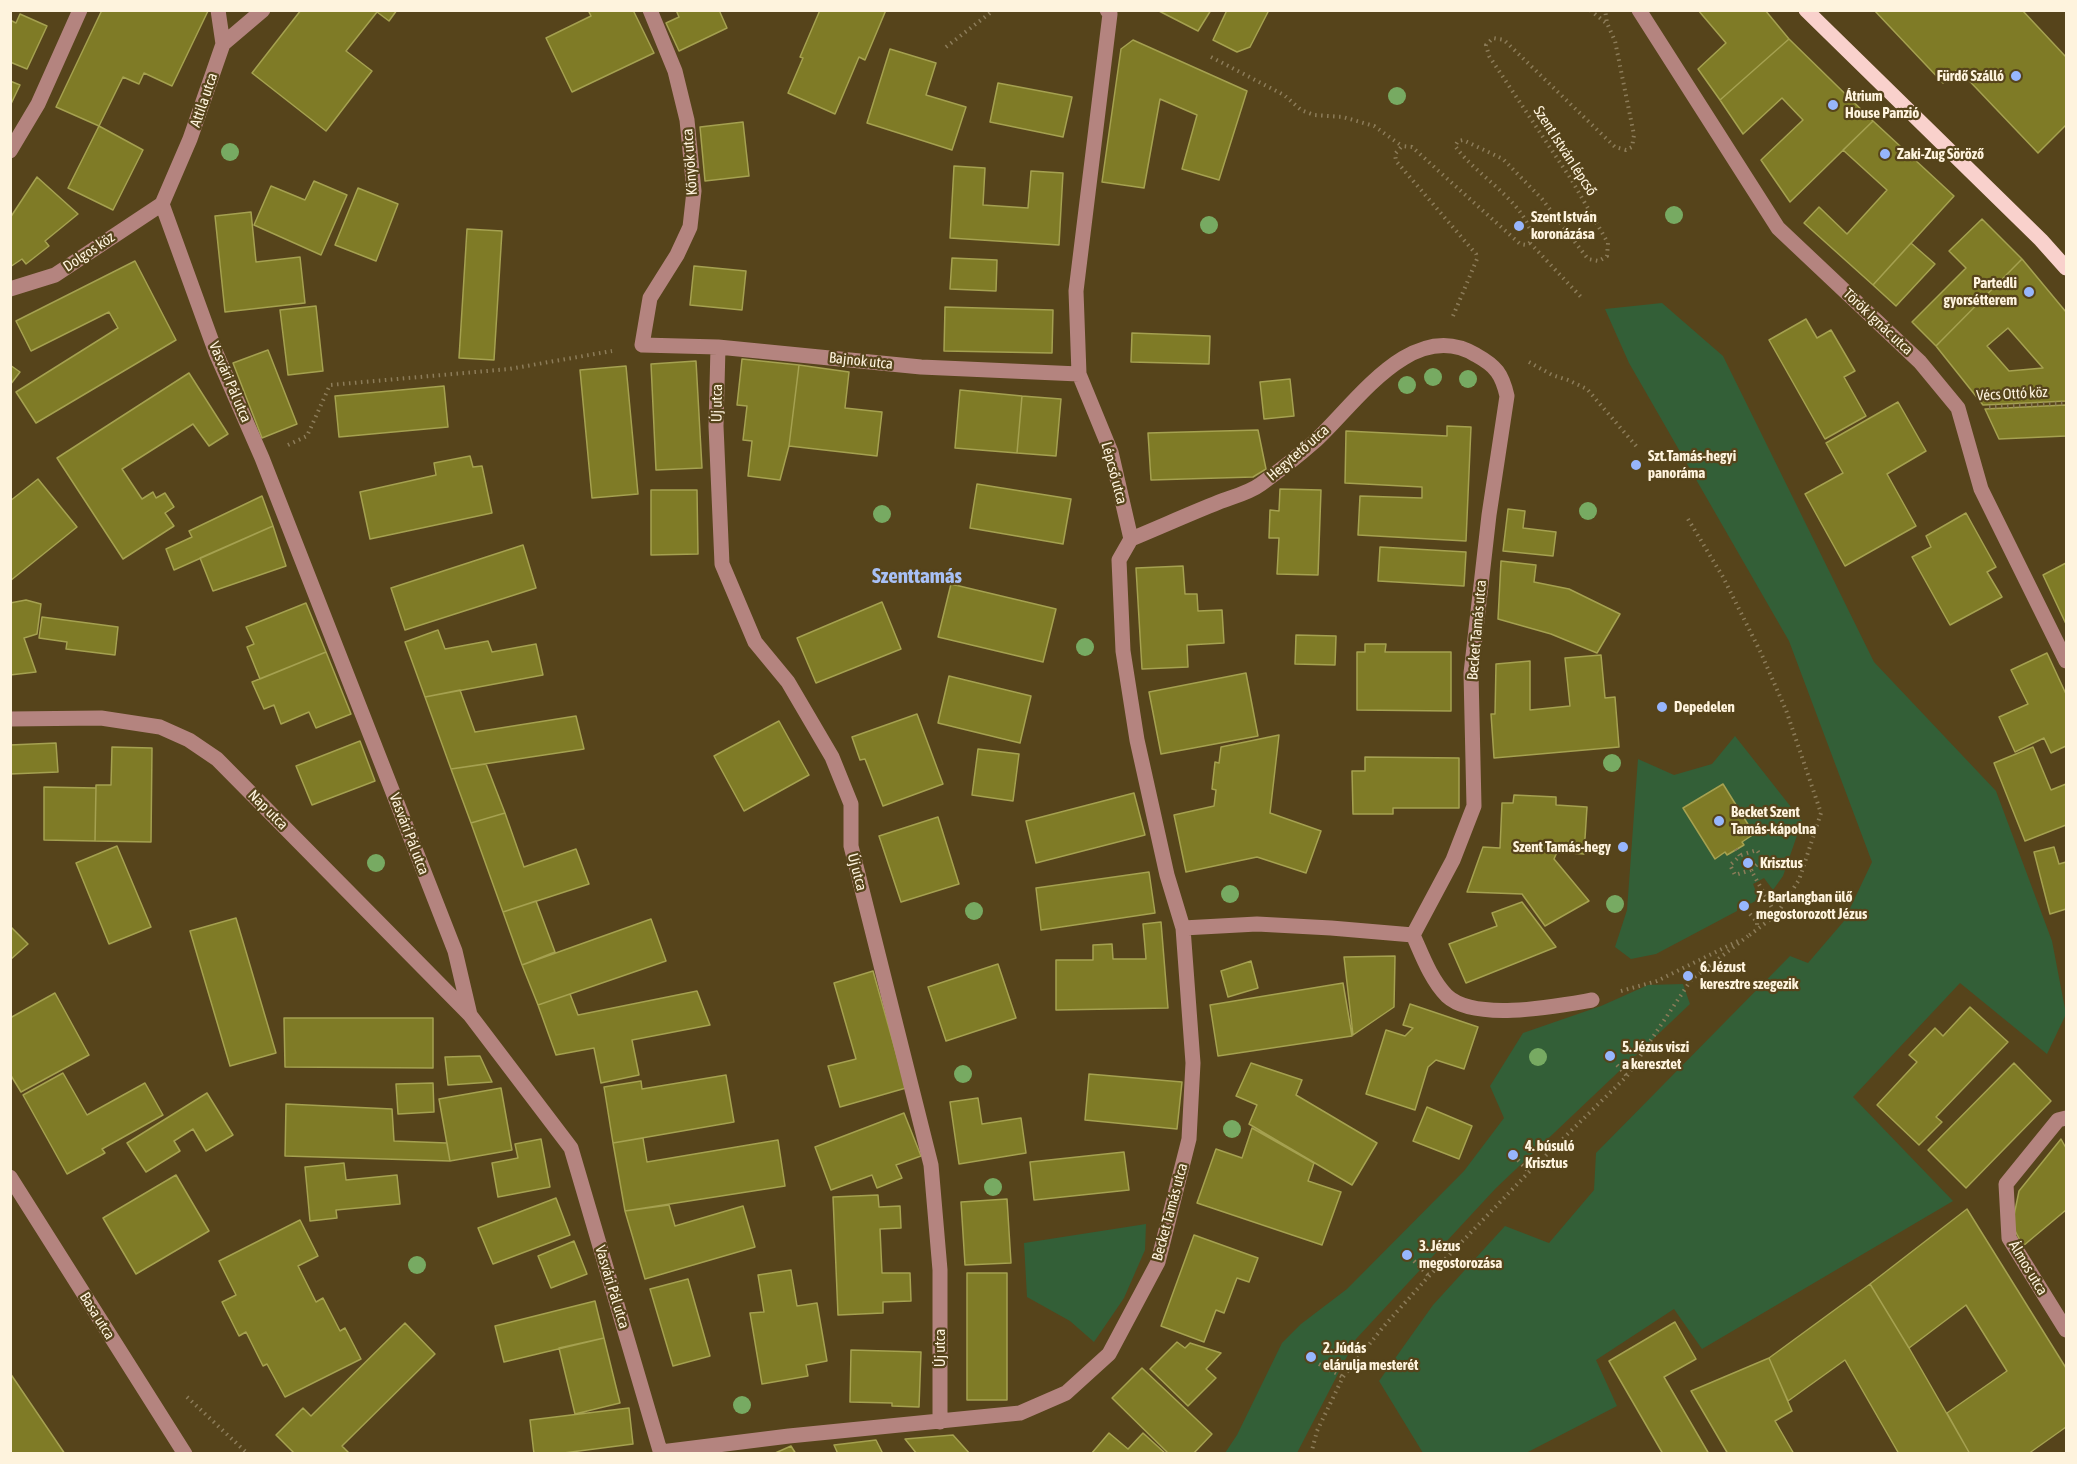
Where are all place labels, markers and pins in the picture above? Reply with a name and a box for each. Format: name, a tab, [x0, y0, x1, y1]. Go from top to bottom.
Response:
place label: Fürdő Szálló	[1937, 67, 2004, 85]
marker: Fürdő Szálló	[2009, 69, 2023, 83]
place label: Átrium House Panzió	[1845, 87, 1919, 122]
marker: Átrium House Panzió	[1826, 98, 1840, 112]
place label: Zaki-Zug Söröző	[1897, 145, 1984, 163]
marker: Zaki-Zug Söröző	[1878, 147, 1892, 161]
place label: Szent István koronázása	[1531, 208, 1597, 243]
marker: Szent István koronázása	[1512, 219, 1526, 233]
place label: Partedli gyorsétterem	[1944, 274, 2017, 309]
marker: Partedli gyorsétterem	[2022, 285, 2036, 299]
place label: Szt.Tamás-hegyi panoráma	[1648, 447, 1736, 482]
marker: Szt.Tamás-hegyi panoráma	[1629, 458, 1643, 472]
place label: Depedelen	[1674, 698, 1735, 716]
marker: Depedelen	[1655, 700, 1669, 714]
place label: Becket Szent Tamás-kápolna	[1731, 803, 1816, 838]
marker: Becket Szent Tamás-kápolna	[1712, 814, 1726, 828]
place label: Szent Tamás-hegy	[1513, 838, 1611, 856]
marker: Szent Tamás-hegy	[1616, 840, 1630, 854]
place label: Krisztus	[1760, 854, 1803, 872]
marker: Krisztus	[1741, 856, 1755, 870]
place label: 7. Barlangban ülő megostorozott Jézus	[1756, 888, 1867, 923]
marker: 7. Barlangban ülő megostorozott Jézus	[1737, 899, 1751, 913]
place label: 6. Jézust keresztre szegezik	[1700, 958, 1798, 993]
marker: 6. Jézust keresztre szegezik	[1681, 969, 1695, 983]
place label: 5. Jézus viszi a keresztet	[1622, 1038, 1689, 1073]
marker: 5. Jézus viszi a keresztet	[1603, 1049, 1617, 1063]
place label: 4. búsuló Krisztus	[1525, 1137, 1575, 1172]
marker: 4. búsuló Krisztus	[1506, 1148, 1520, 1162]
place label: 3. Jézus megostorozása	[1419, 1237, 1502, 1272]
marker: 3. Jézus megostorozása	[1400, 1248, 1414, 1262]
place label: 2. Júdás elárulja mesterét	[1323, 1339, 1418, 1374]
marker: 2. Júdás elárulja mesterét	[1304, 1350, 1318, 1364]

